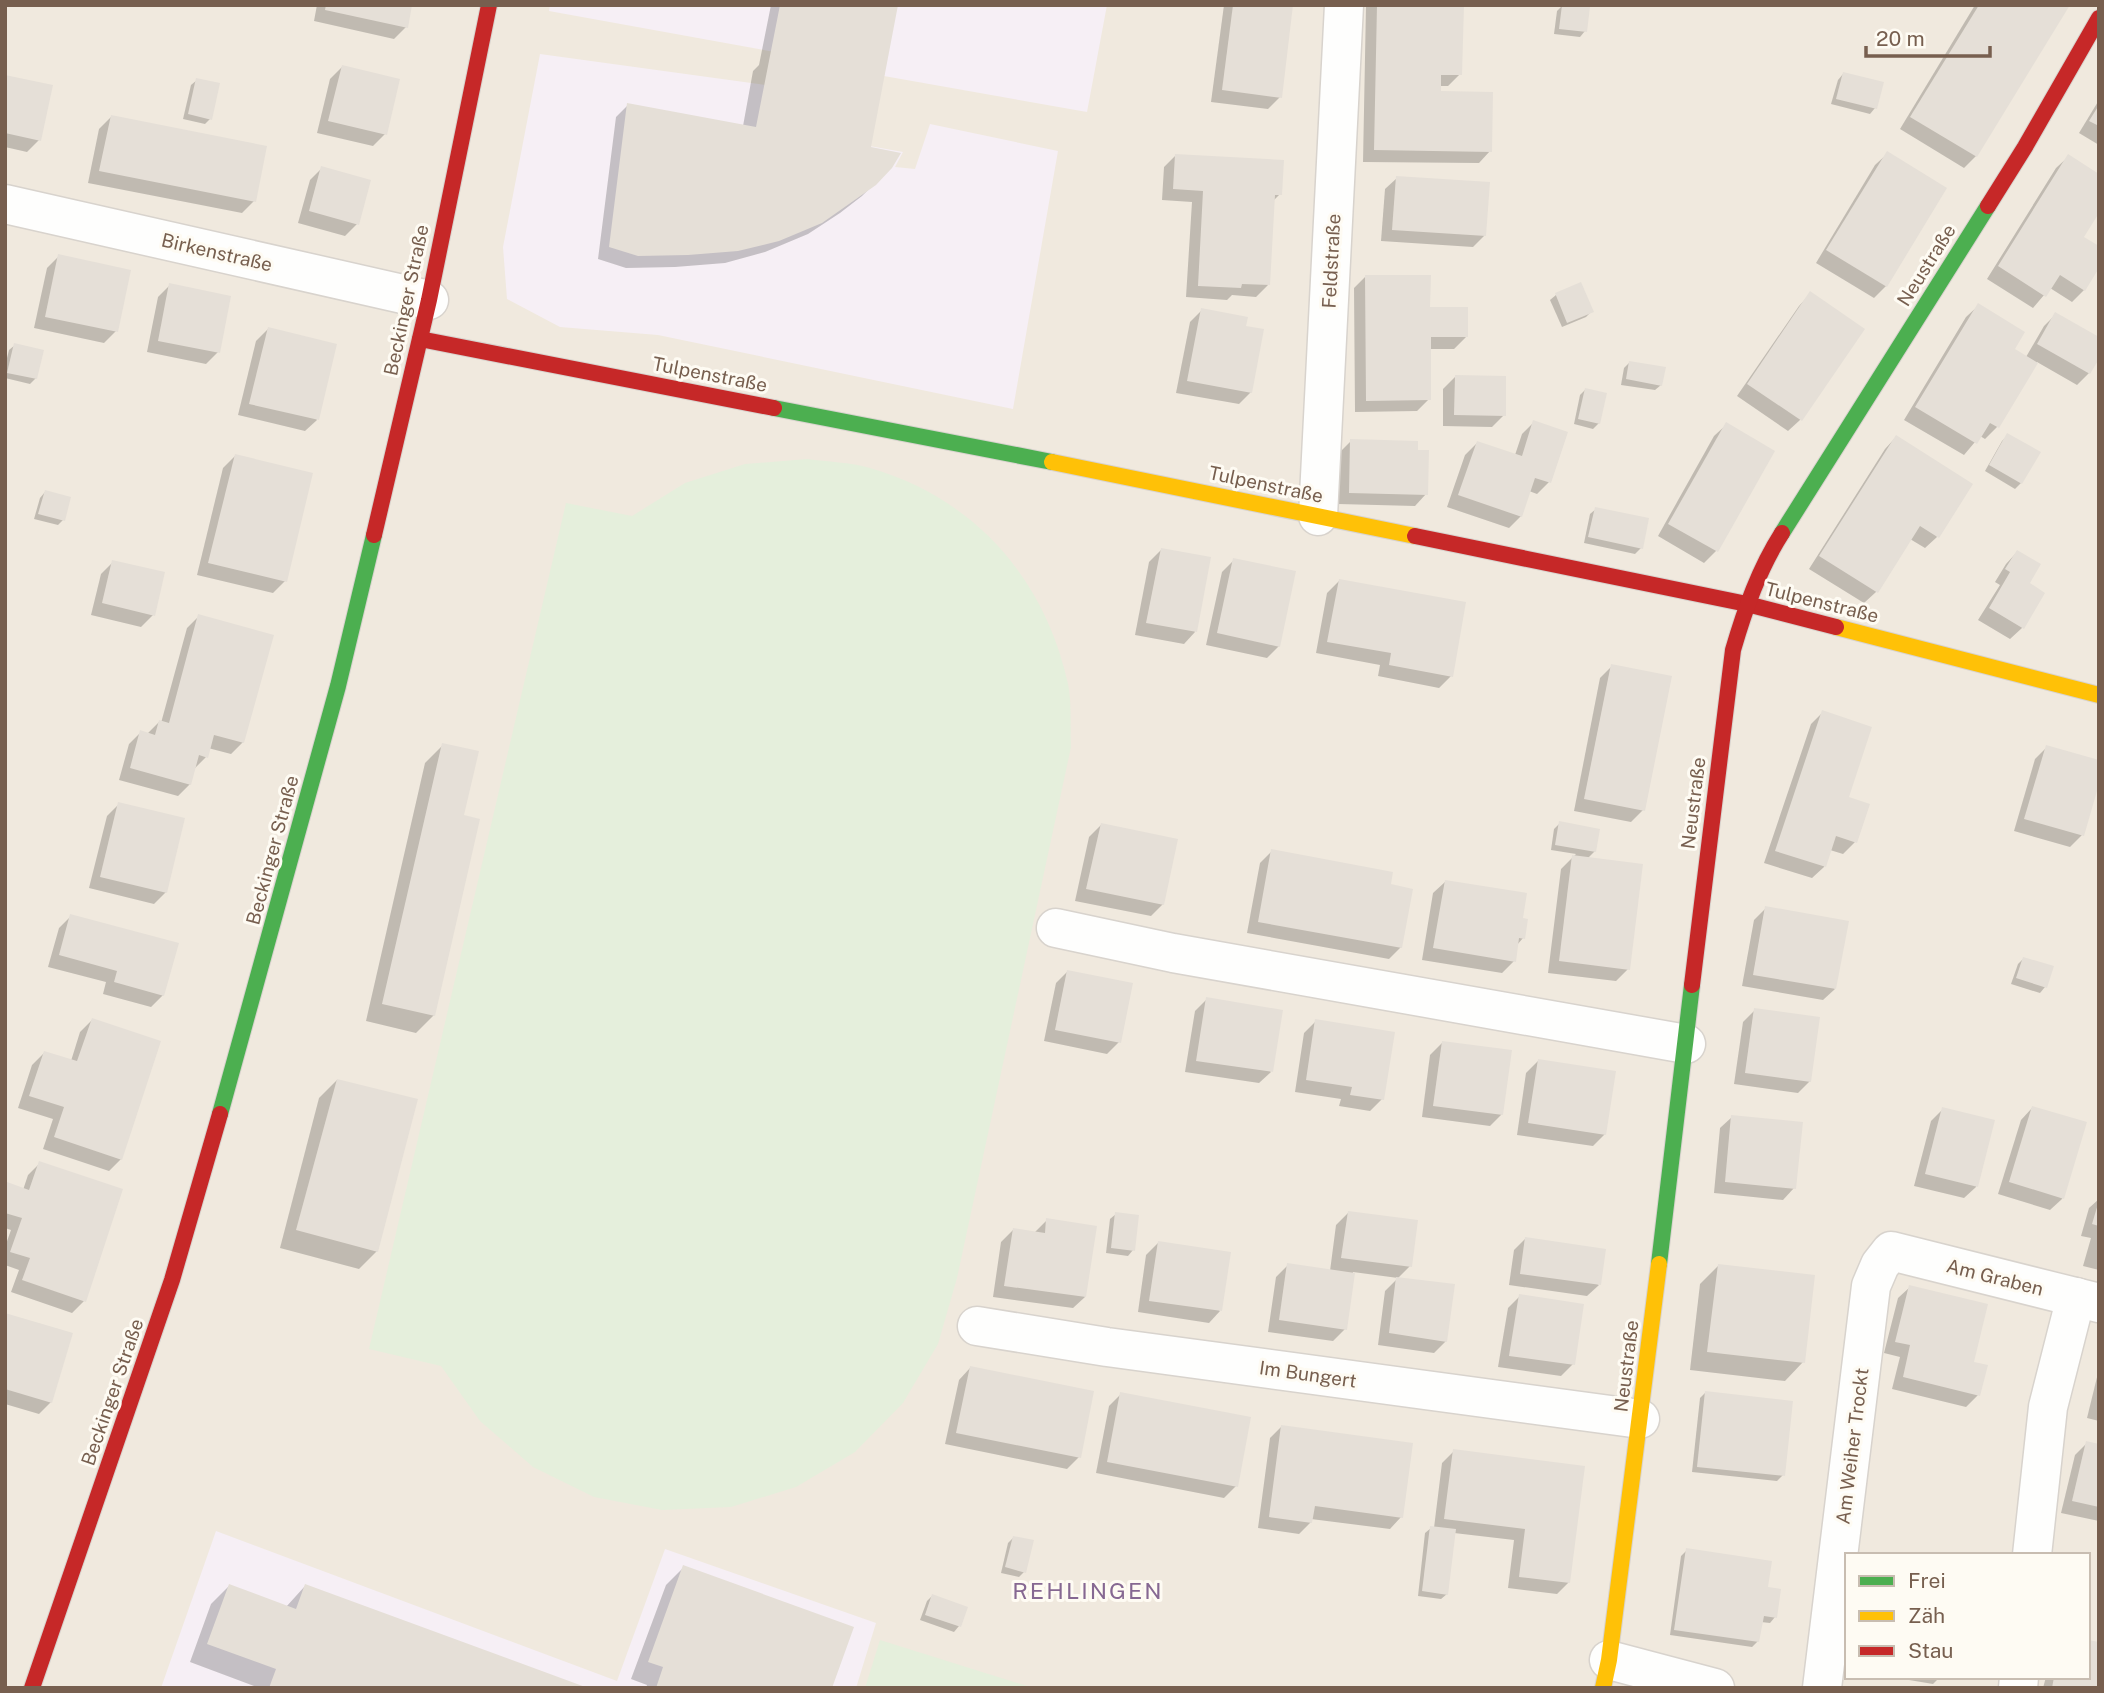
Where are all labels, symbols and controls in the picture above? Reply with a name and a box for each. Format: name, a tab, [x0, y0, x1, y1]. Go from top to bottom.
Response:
scale bar	[1866, 14, 1990, 58]
text: 20 m	[1876, 26, 1925, 51]
street label: Feldstraße	[1318, 213, 1344, 309]
street label: Neustraße	[1892, 220, 1960, 310]
street label: Beckinger Straße	[379, 222, 433, 378]
street label: Birkenstraße	[159, 229, 275, 275]
street label: Tulpenstraße	[651, 352, 769, 396]
street label: Tulpenstraße	[1207, 461, 1325, 507]
street label: Tulpenstraße	[1763, 577, 1881, 627]
street label: Neustraße	[1676, 756, 1710, 850]
street label: Beckinger Straße	[241, 773, 303, 927]
street label: Am Graben	[1944, 1254, 2046, 1300]
street label: Beckinger Straße	[77, 1316, 147, 1468]
street label: Neustraße	[1609, 1319, 1643, 1413]
street label: Im Bungert	[1258, 1356, 1358, 1392]
street label: Am Weiher Trockt	[1831, 1367, 1873, 1525]
legend	[1845, 1553, 2090, 1679]
text: Frei	[1908, 1568, 1946, 1593]
district label: REHLINGEN	[1012, 1577, 1164, 1604]
text: Zäh	[1908, 1603, 1945, 1628]
text: Stau	[1908, 1638, 1954, 1663]

